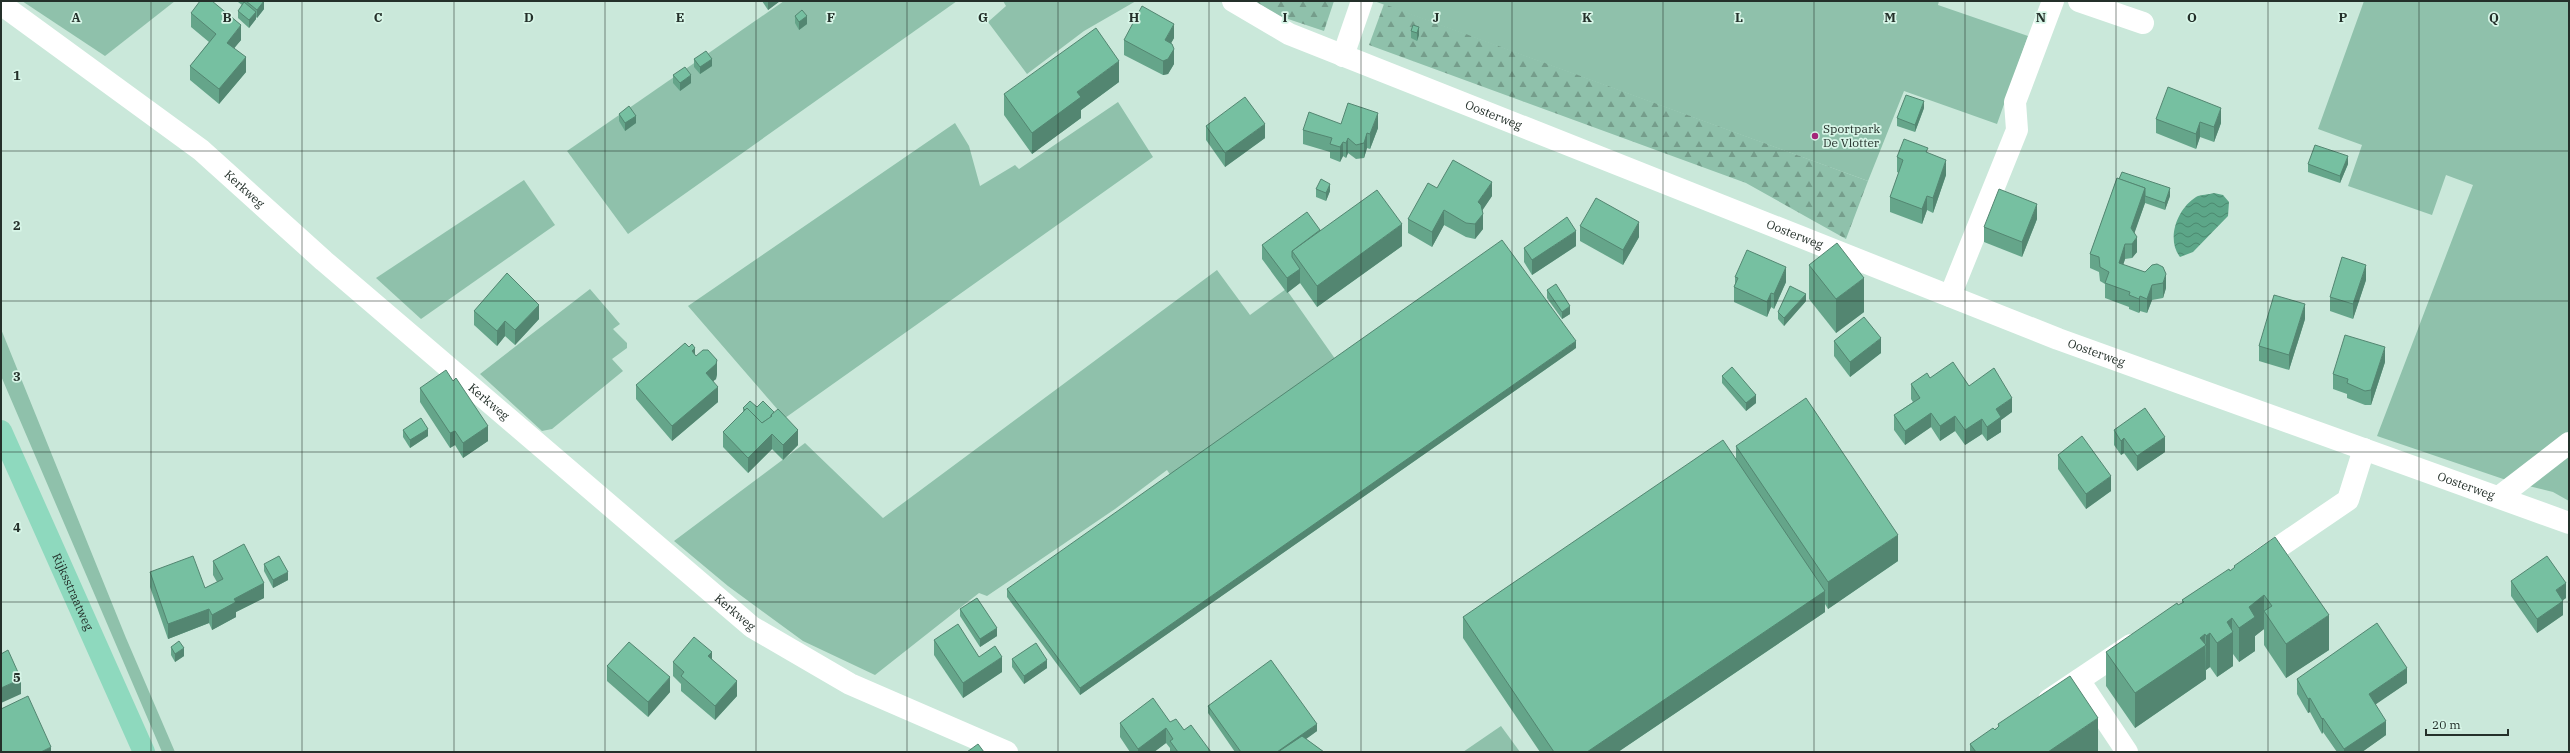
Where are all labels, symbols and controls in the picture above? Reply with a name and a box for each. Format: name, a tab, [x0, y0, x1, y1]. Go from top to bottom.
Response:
text: A	[71, 9, 81, 26]
text: B	[222, 9, 232, 26]
text: C	[374, 9, 383, 26]
text: D	[524, 9, 534, 26]
text: E	[676, 9, 684, 26]
text: F	[827, 9, 835, 26]
text: G	[978, 9, 988, 26]
text: H	[1129, 9, 1140, 26]
text: I	[1283, 9, 1288, 26]
text: J	[1433, 9, 1440, 26]
text: K	[1582, 9, 1592, 26]
text: L	[1735, 9, 1743, 26]
text: M	[1884, 9, 1896, 26]
text: N	[2036, 9, 2046, 26]
text: O	[2187, 9, 2197, 26]
text: P	[2339, 9, 2348, 26]
text: Q	[2489, 9, 2499, 26]
text: 1	[13, 67, 21, 84]
street label: Oosterweg	[1463, 97, 1525, 133]
place label: Sportpark De Vlotter	[1823, 121, 1880, 150]
marker: Sportpark De Vlotter	[1810, 131, 1820, 141]
street label: Kerkweg	[221, 167, 268, 211]
street label: Oosterweg	[1764, 216, 1826, 252]
text: 2	[13, 217, 21, 234]
street label: Oosterweg	[2066, 335, 2128, 370]
text: 3	[13, 368, 21, 385]
street label: Kerkweg	[465, 380, 513, 423]
street label: Oosterweg	[2436, 468, 2497, 503]
text: 4	[13, 519, 21, 536]
street label: Rijksstraatweg	[49, 551, 97, 633]
street label: Kerkweg	[712, 590, 759, 634]
text: 5	[13, 669, 21, 686]
scale bar	[2426, 711, 2508, 737]
text: 20 m	[2432, 717, 2461, 732]

